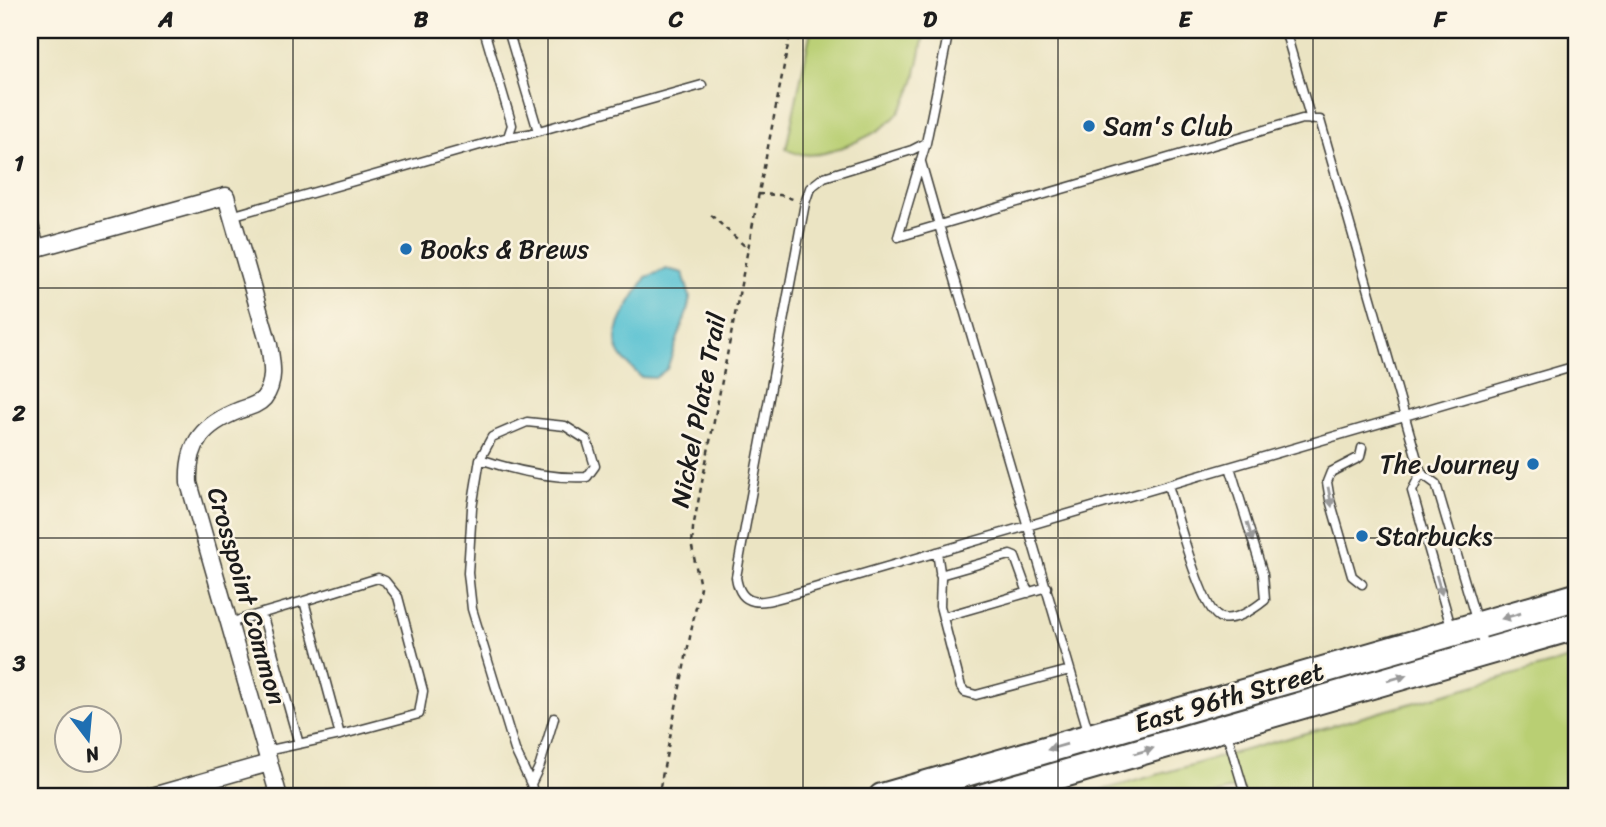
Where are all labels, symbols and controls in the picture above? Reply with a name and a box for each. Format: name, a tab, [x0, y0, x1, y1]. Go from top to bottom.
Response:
text: A	[157, 0, 174, 40]
text: B	[414, 0, 429, 40]
text: C	[668, 0, 684, 40]
text: D	[923, 0, 938, 40]
text: E	[1179, 0, 1194, 40]
text: F	[1433, 0, 1448, 40]
place label: Sam's Club	[1103, 103, 1233, 149]
marker: Sam's Club	[1081, 118, 1097, 134]
text: 1	[14, 143, 24, 184]
place label: Books & Brews	[420, 226, 589, 272]
marker: Books & Brews	[398, 241, 414, 257]
street label: Nickel Plate Trail	[657, 308, 740, 511]
text: 2	[11, 393, 26, 434]
place label: The Journey	[1380, 441, 1519, 487]
marker: The Journey	[1525, 456, 1541, 472]
street label: Crosspoint Common	[194, 482, 300, 710]
one-way arrow	[1325, 486, 1336, 508]
place label: Starbucks	[1376, 513, 1493, 559]
one-way arrow	[1245, 522, 1256, 543]
marker: Starbucks	[1354, 528, 1370, 544]
one-way arrow	[1434, 575, 1444, 596]
one-way arrow	[1500, 611, 1521, 621]
text: 3	[12, 643, 26, 684]
street label: East 96th Street	[1129, 648, 1329, 746]
one-way arrow	[1386, 672, 1408, 683]
north arrow	[52, 704, 122, 774]
text: N	[81, 737, 104, 773]
one-way arrow	[1046, 742, 1067, 752]
one-way arrow	[1134, 745, 1155, 755]

